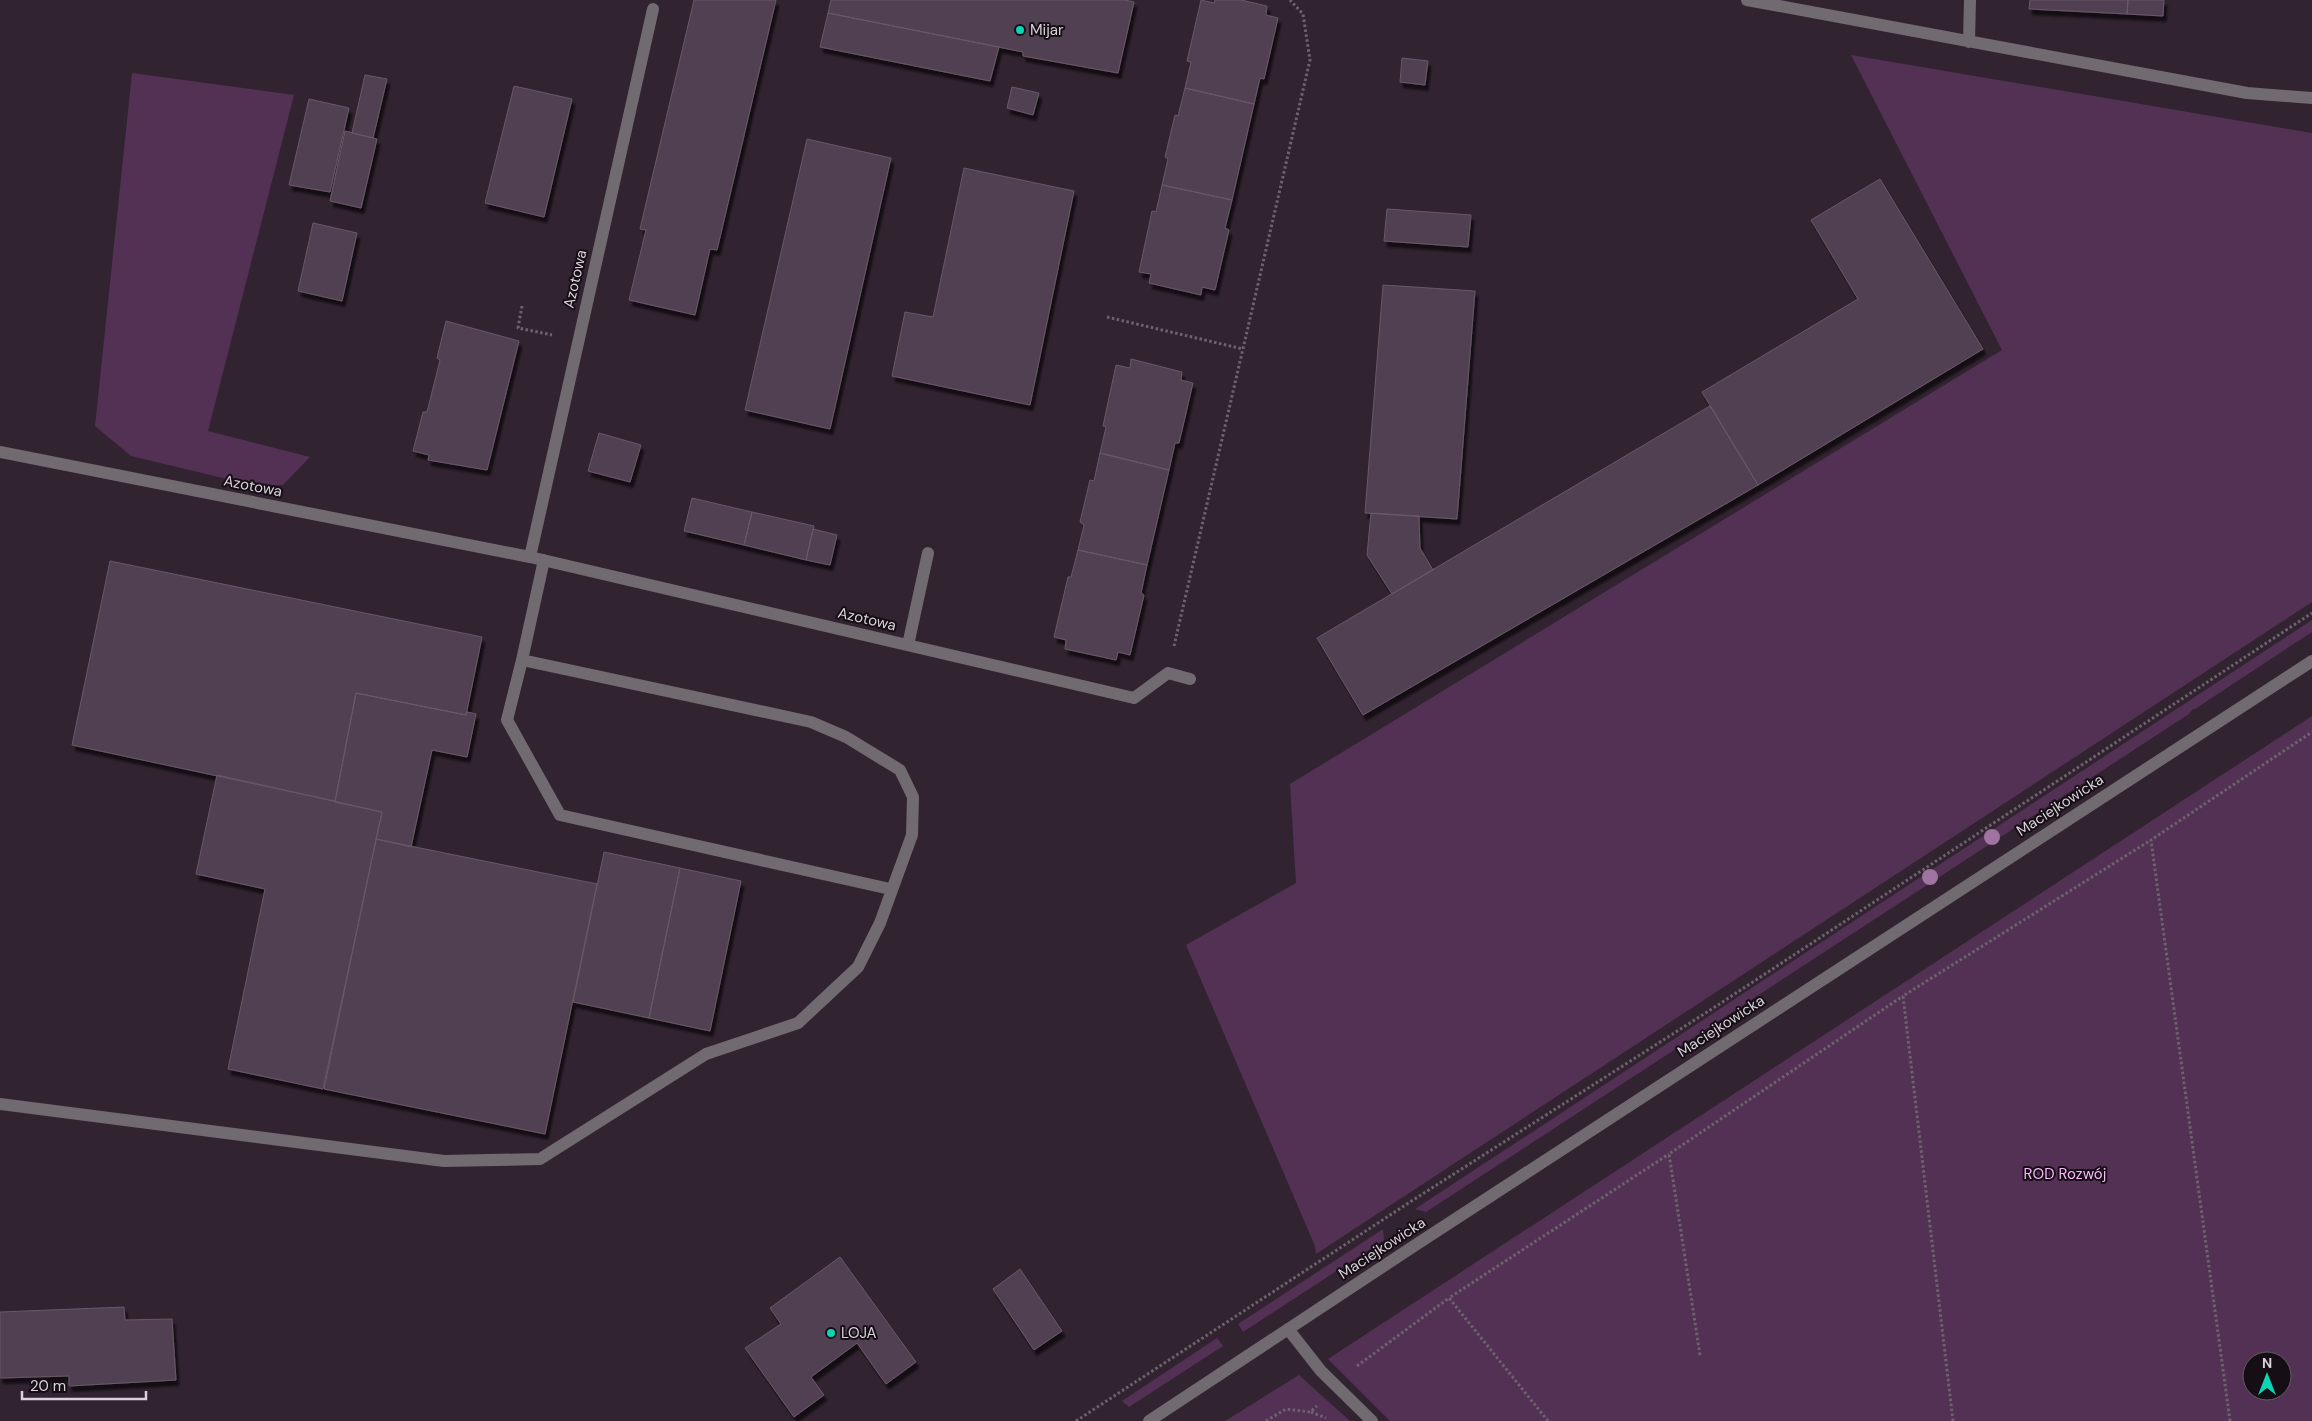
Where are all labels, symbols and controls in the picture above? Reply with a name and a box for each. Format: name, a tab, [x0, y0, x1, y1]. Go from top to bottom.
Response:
place label: Mijar	[1030, 20, 1064, 40]
marker: Mijar	[1014, 24, 1026, 36]
street label: Azotowa	[559, 248, 591, 310]
street label: Azotowa	[222, 471, 284, 501]
street label: Azotowa	[836, 603, 898, 635]
street label: Maciejkowicka	[2013, 769, 2107, 841]
street label: Maciejkowicka	[1674, 990, 1768, 1062]
park label: ROD Rozwój	[2024, 1164, 2106, 1184]
street label: Maciejkowicka	[1335, 1212, 1429, 1284]
place label: LOJA	[841, 1323, 877, 1343]
marker: LOJA	[825, 1327, 837, 1339]
north arrow	[2242, 1351, 2292, 1401]
text: N	[2262, 1354, 2272, 1372]
scale bar	[22, 1368, 146, 1400]
text: 20 m	[30, 1376, 66, 1396]

